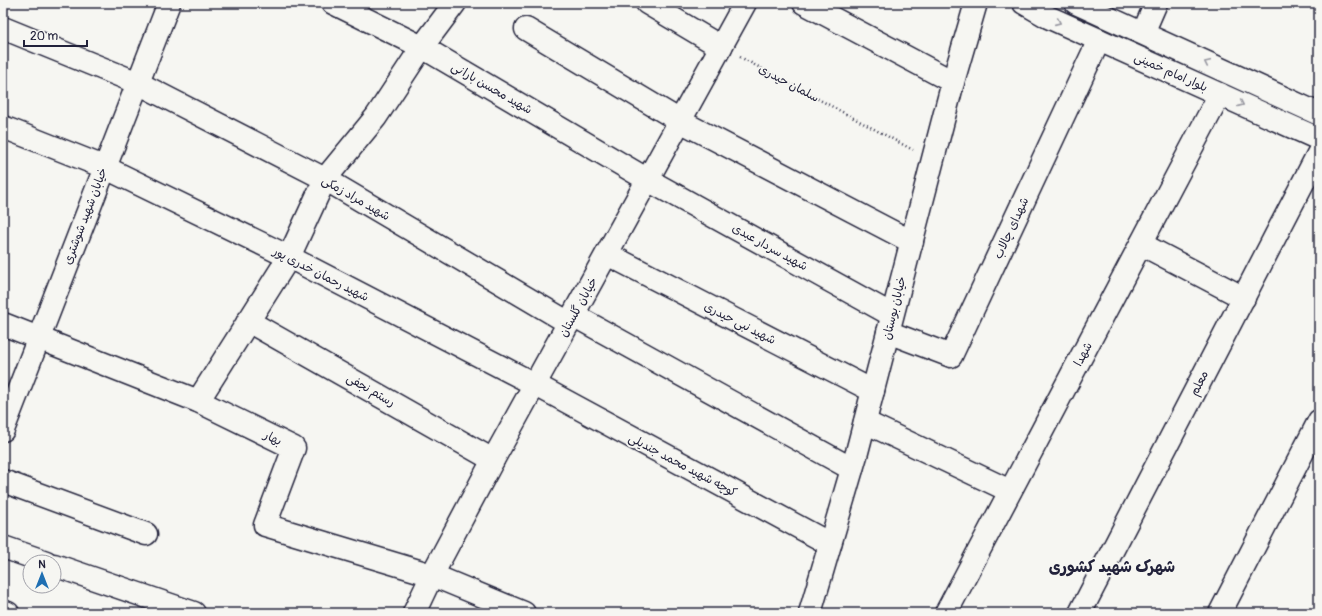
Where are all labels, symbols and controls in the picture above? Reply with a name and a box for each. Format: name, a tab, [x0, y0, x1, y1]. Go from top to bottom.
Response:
one-way arrow	[1054, 17, 1062, 25]
scale bar	[24, 22, 87, 48]
text: 20 m	[30, 29, 59, 44]
street label: بلوار امام خمینی	[1131, 50, 1210, 96]
street label: شهید محسن بارانی	[449, 59, 535, 118]
one-way arrow	[1204, 60, 1211, 68]
street label: سلمان حیدری	[756, 61, 822, 106]
one-way arrow	[1237, 99, 1244, 107]
street label: خیابان شهید شوشتری	[60, 166, 111, 267]
street label: شهید مراد زمکی	[319, 173, 393, 224]
street label: شهدای چالاب	[991, 195, 1032, 261]
street label: شهید سردار عبدی	[729, 221, 810, 274]
street label: شهید رحمان خدری پور	[270, 243, 371, 305]
street label: خیابان گلستان	[556, 275, 601, 340]
street label: خیابان بوستان	[879, 275, 910, 342]
street label: شهید نبی حیدری	[701, 299, 778, 348]
street label: شهدا	[1071, 340, 1096, 369]
street label: معلم	[1187, 368, 1213, 399]
street label: رستم نجفی	[343, 371, 398, 411]
street label: بهار	[260, 427, 284, 449]
street label: کوچه شهید محمد جندیلی	[626, 430, 740, 500]
north arrow	[22, 554, 62, 594]
district label: شهرک شهید کشوری	[1049, 557, 1175, 577]
text: N	[38, 558, 46, 571]

